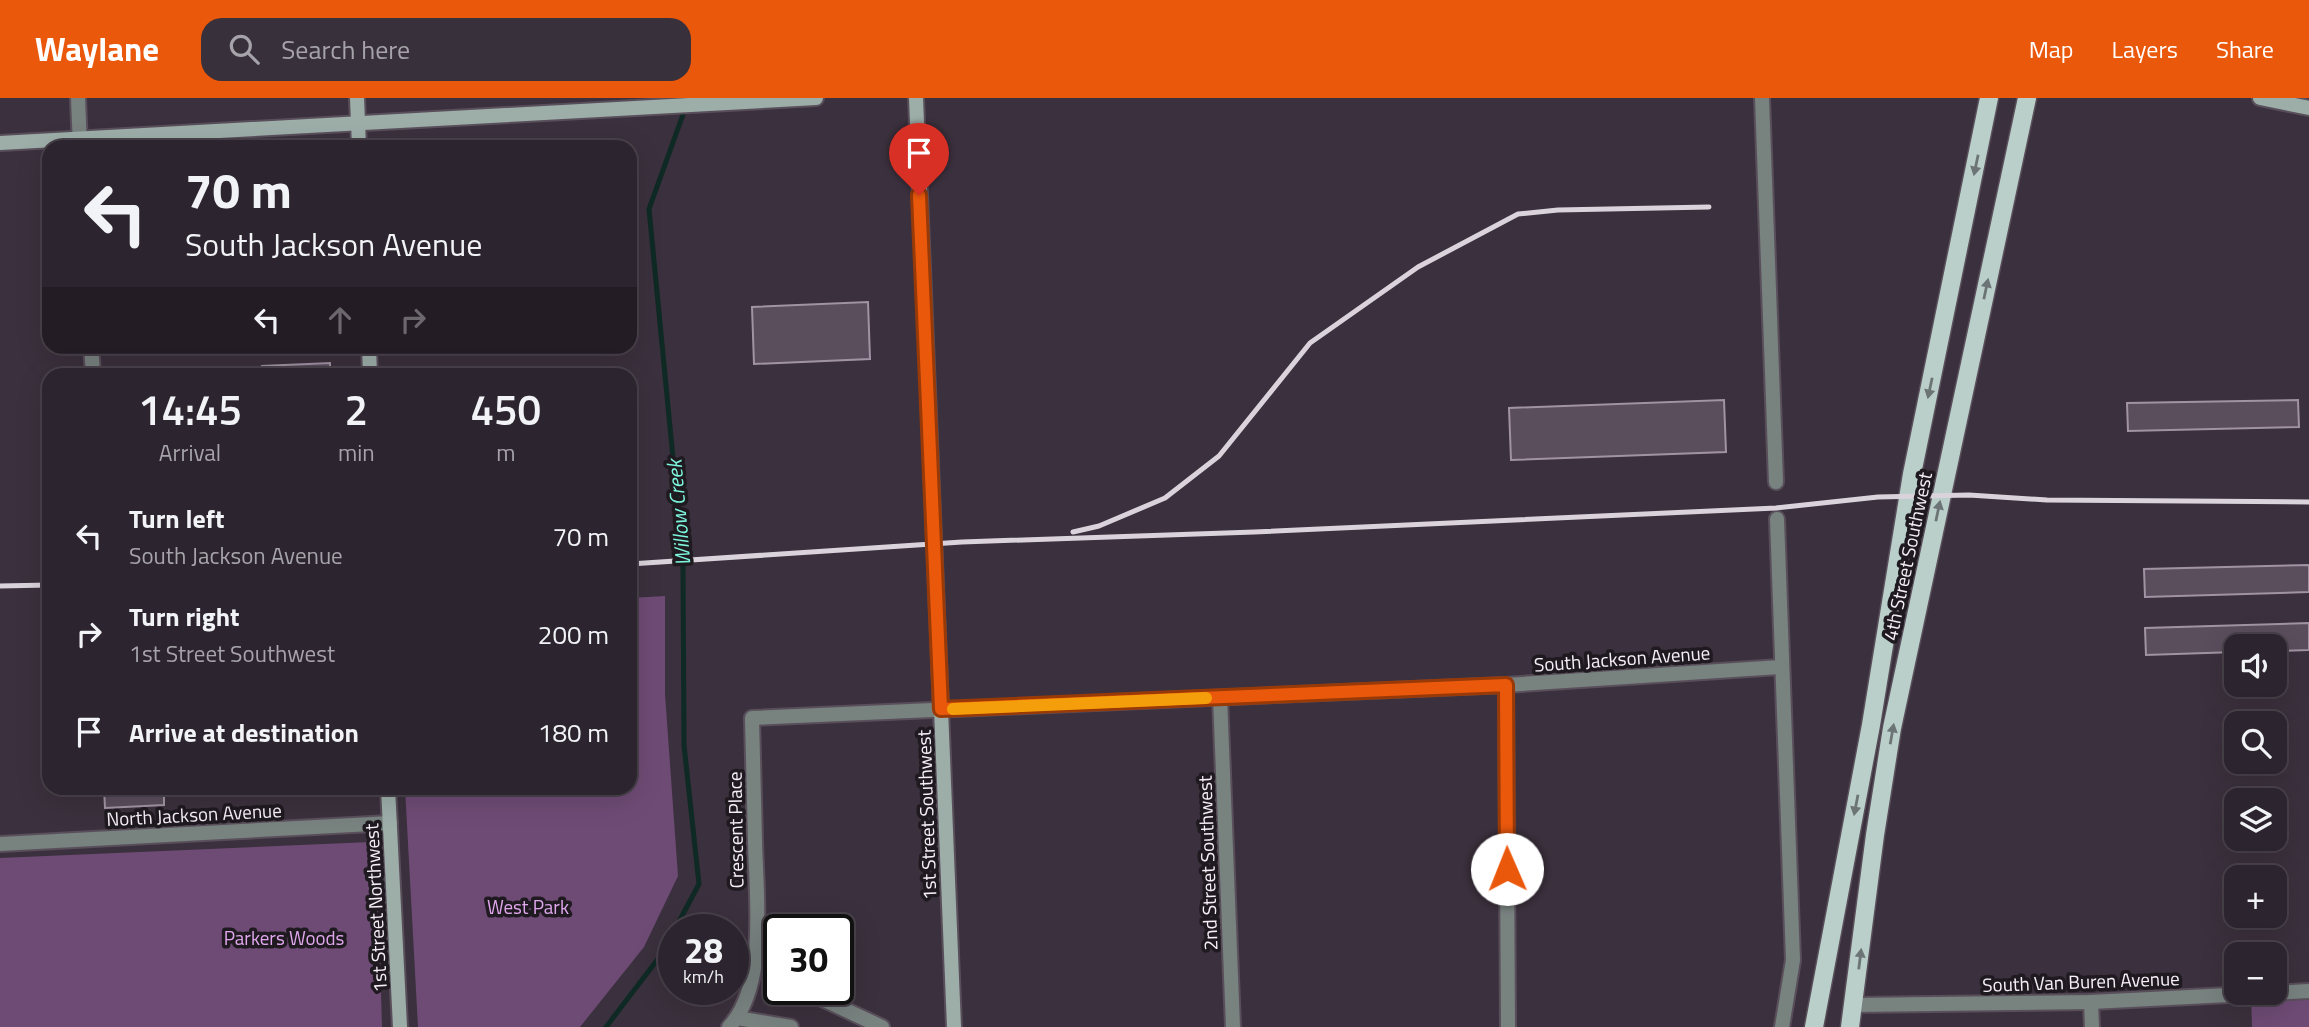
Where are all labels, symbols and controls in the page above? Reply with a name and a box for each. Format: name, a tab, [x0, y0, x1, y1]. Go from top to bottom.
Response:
search box	[201, 18, 691, 81]
text: Waylane	[35, 24, 159, 74]
icon: search	[225, 30, 263, 68]
text: Search here	[281, 30, 410, 69]
text: Map	[2029, 31, 2074, 67]
text: Layers	[2112, 31, 2178, 67]
text: Share	[2216, 31, 2274, 67]
pin	[889, 123, 949, 195]
icon: arrive	[900, 134, 938, 172]
text: 70 m	[185, 152, 292, 227]
one-way arrow	[1970, 154, 1981, 176]
icon: left	[70, 168, 161, 259]
text: South Jackson Avenue	[185, 220, 482, 268]
one-way arrow	[1980, 278, 1991, 300]
icon: left	[248, 301, 286, 339]
icon: ahead	[321, 301, 359, 339]
icon: right	[394, 301, 432, 339]
text: 14:45	[138, 377, 242, 441]
text: 2	[345, 377, 368, 441]
text: 450	[471, 377, 541, 441]
one-way arrow	[1924, 377, 1935, 399]
text: Arrival	[159, 435, 221, 470]
text: min	[338, 435, 375, 470]
text: m	[496, 435, 515, 470]
water label: Willow Creek	[657, 456, 699, 568]
street label: 4th Street Southwest	[1875, 469, 1939, 643]
text: Turn left	[129, 499, 224, 538]
one-way arrow	[1933, 500, 1944, 522]
icon: left	[70, 517, 108, 555]
text: 70 m	[552, 517, 609, 556]
text: South Jackson Avenue	[129, 538, 343, 573]
text: Turn right	[129, 597, 240, 636]
icon: right	[70, 615, 108, 653]
text: 200 m	[538, 615, 609, 654]
map controls	[2224, 634, 2287, 1005]
button: sound	[2224, 634, 2287, 697]
text: 1st Street Southwest	[129, 636, 335, 671]
street label: South Jackson Avenue	[1533, 637, 1711, 679]
button: search	[2224, 711, 2287, 774]
icon: arrive	[70, 713, 108, 751]
text: Arrive at destination	[129, 713, 359, 752]
text: 180 m	[538, 713, 609, 752]
one-way arrow	[1886, 723, 1897, 745]
street label: 1st Street Southwest	[909, 729, 943, 901]
street label: Crescent Place	[719, 771, 751, 889]
street label: 2nd Street Southwest	[1189, 775, 1225, 951]
button: layers	[2224, 788, 2287, 851]
one-way arrow	[1850, 794, 1861, 816]
street label: North Jackson Avenue	[106, 795, 282, 833]
street label: 1st Street Northwest	[356, 822, 394, 993]
position arrow	[1470, 832, 1544, 906]
button: +	[2224, 865, 2287, 928]
park label: West Park	[487, 892, 569, 921]
speed limit sign: 30	[763, 914, 854, 1005]
park label: Parkers Woods	[224, 923, 345, 952]
text: 28	[684, 923, 723, 977]
button: −	[2224, 942, 2287, 1005]
one-way arrow	[1854, 948, 1865, 970]
text: km/h	[683, 963, 724, 990]
street label: South Van Buren Avenue	[1982, 963, 2180, 999]

